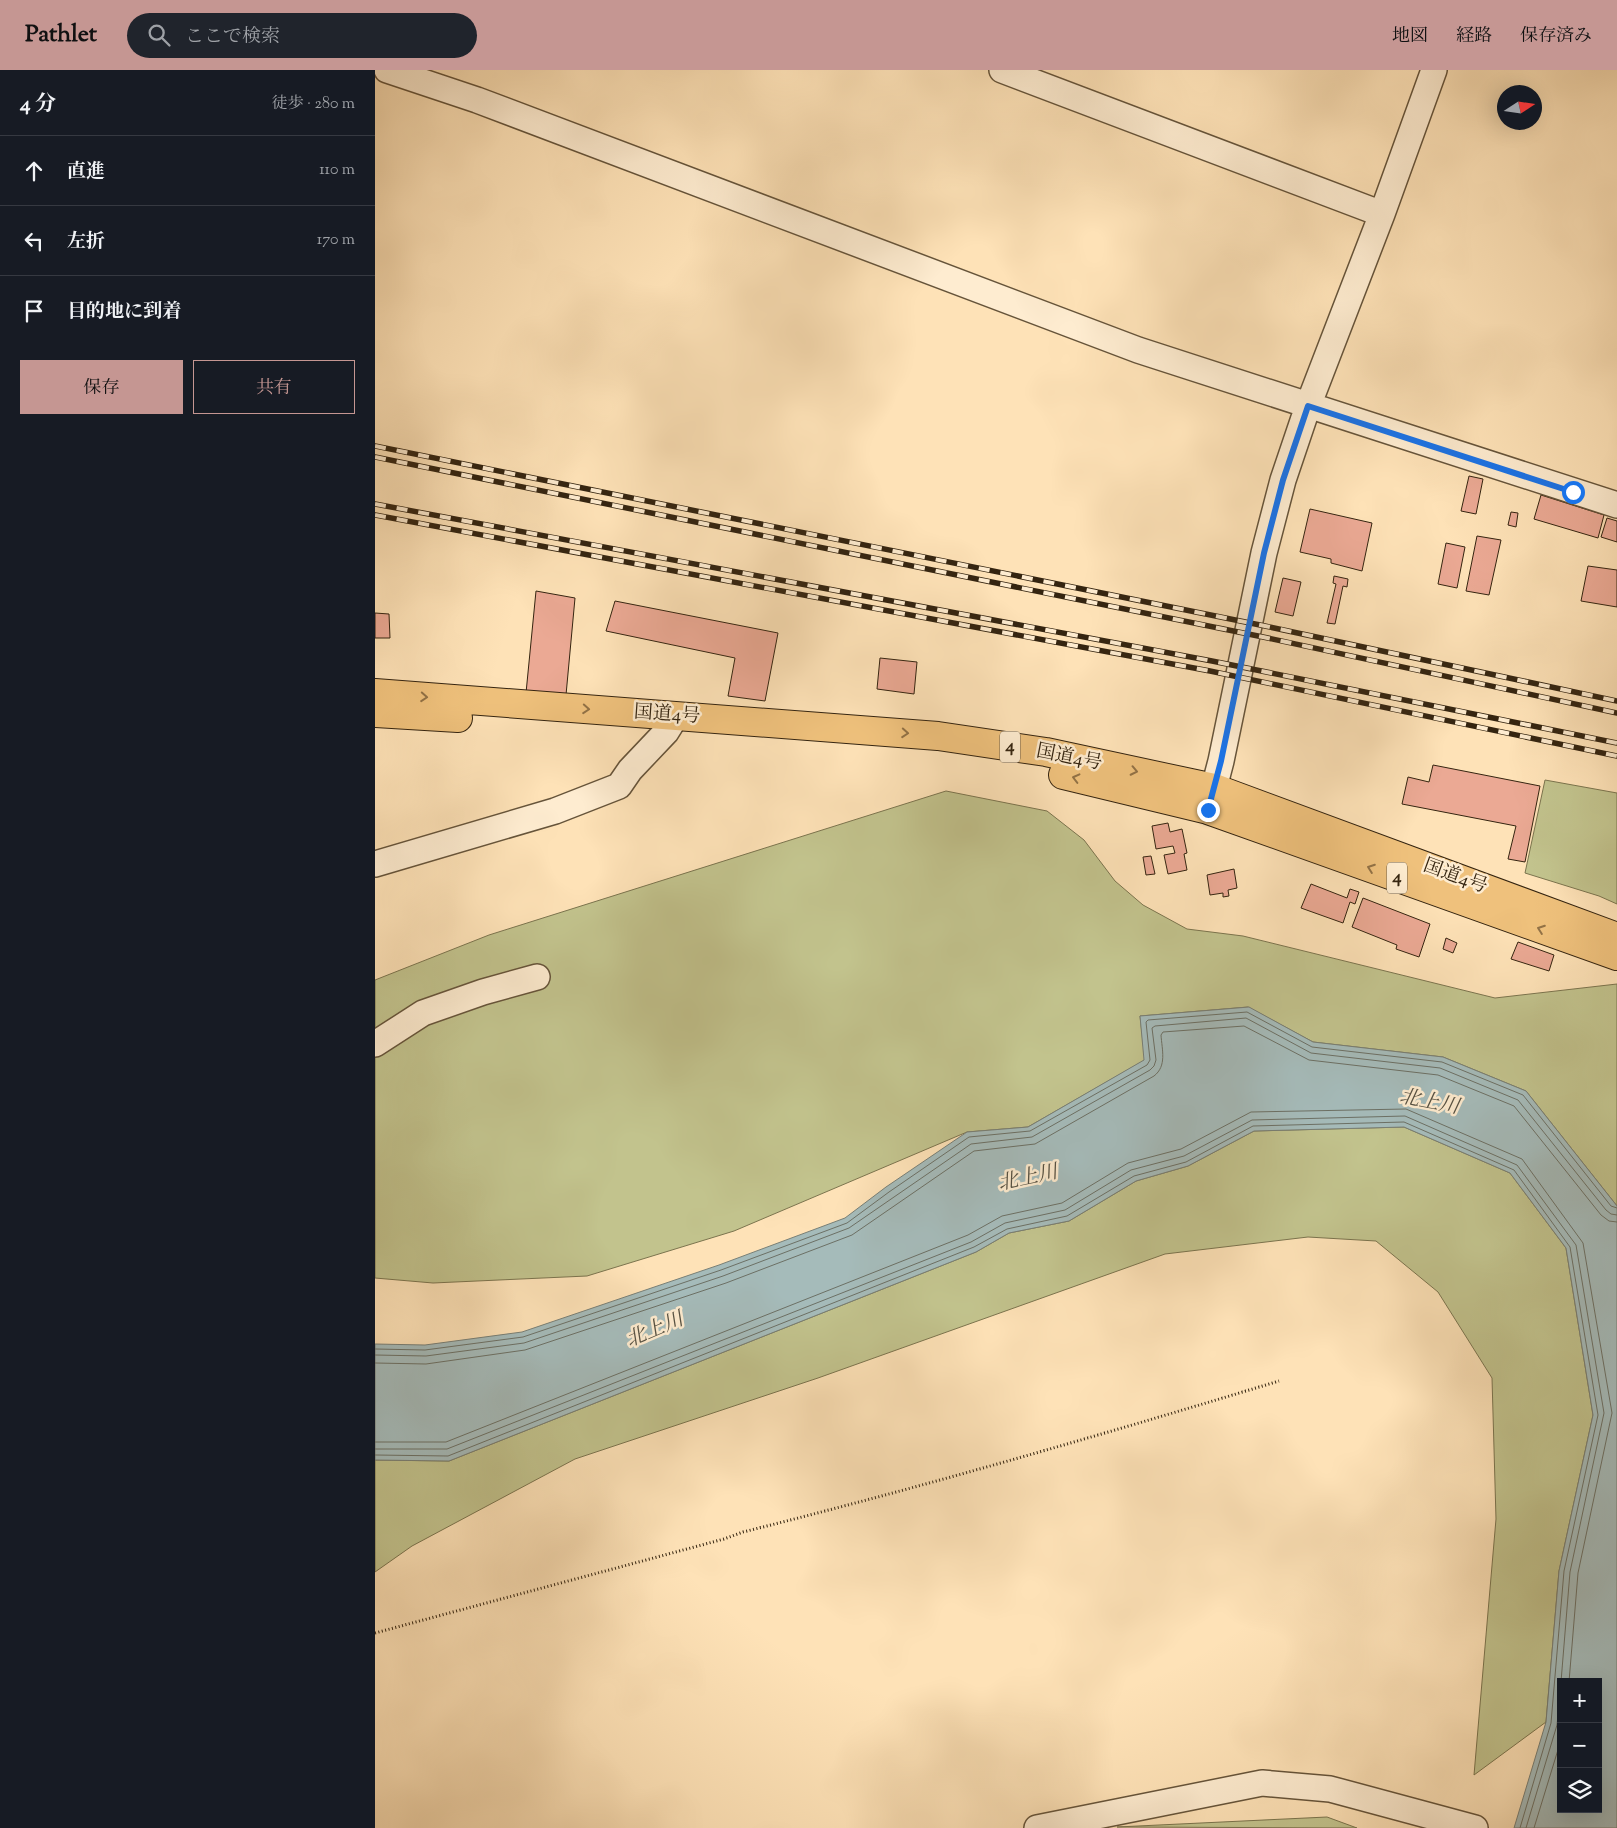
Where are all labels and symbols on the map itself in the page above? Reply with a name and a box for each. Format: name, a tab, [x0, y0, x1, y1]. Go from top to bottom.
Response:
north arrow	[1497, 85, 1542, 130]
route start	[1562, 481, 1585, 504]
one-way arrow	[420, 691, 428, 702]
street label: 国道4号	[633, 699, 701, 731]
one-way arrow	[582, 703, 590, 714]
one-way arrow	[901, 728, 909, 739]
road number: 4	[1000, 732, 1020, 762]
street label: 国道4号	[1034, 738, 1104, 778]
one-way arrow	[1129, 765, 1138, 776]
one-way arrow	[1071, 773, 1080, 784]
route end	[1197, 799, 1220, 822]
street label: 国道4号	[1419, 853, 1491, 901]
road number: 4	[1387, 862, 1407, 894]
one-way arrow	[1367, 864, 1376, 874]
one-way arrow	[1537, 925, 1545, 935]
water label: 北上川	[1397, 1083, 1463, 1123]
water label: 北上川	[996, 1158, 1062, 1199]
water label: 北上川	[622, 1305, 690, 1356]

